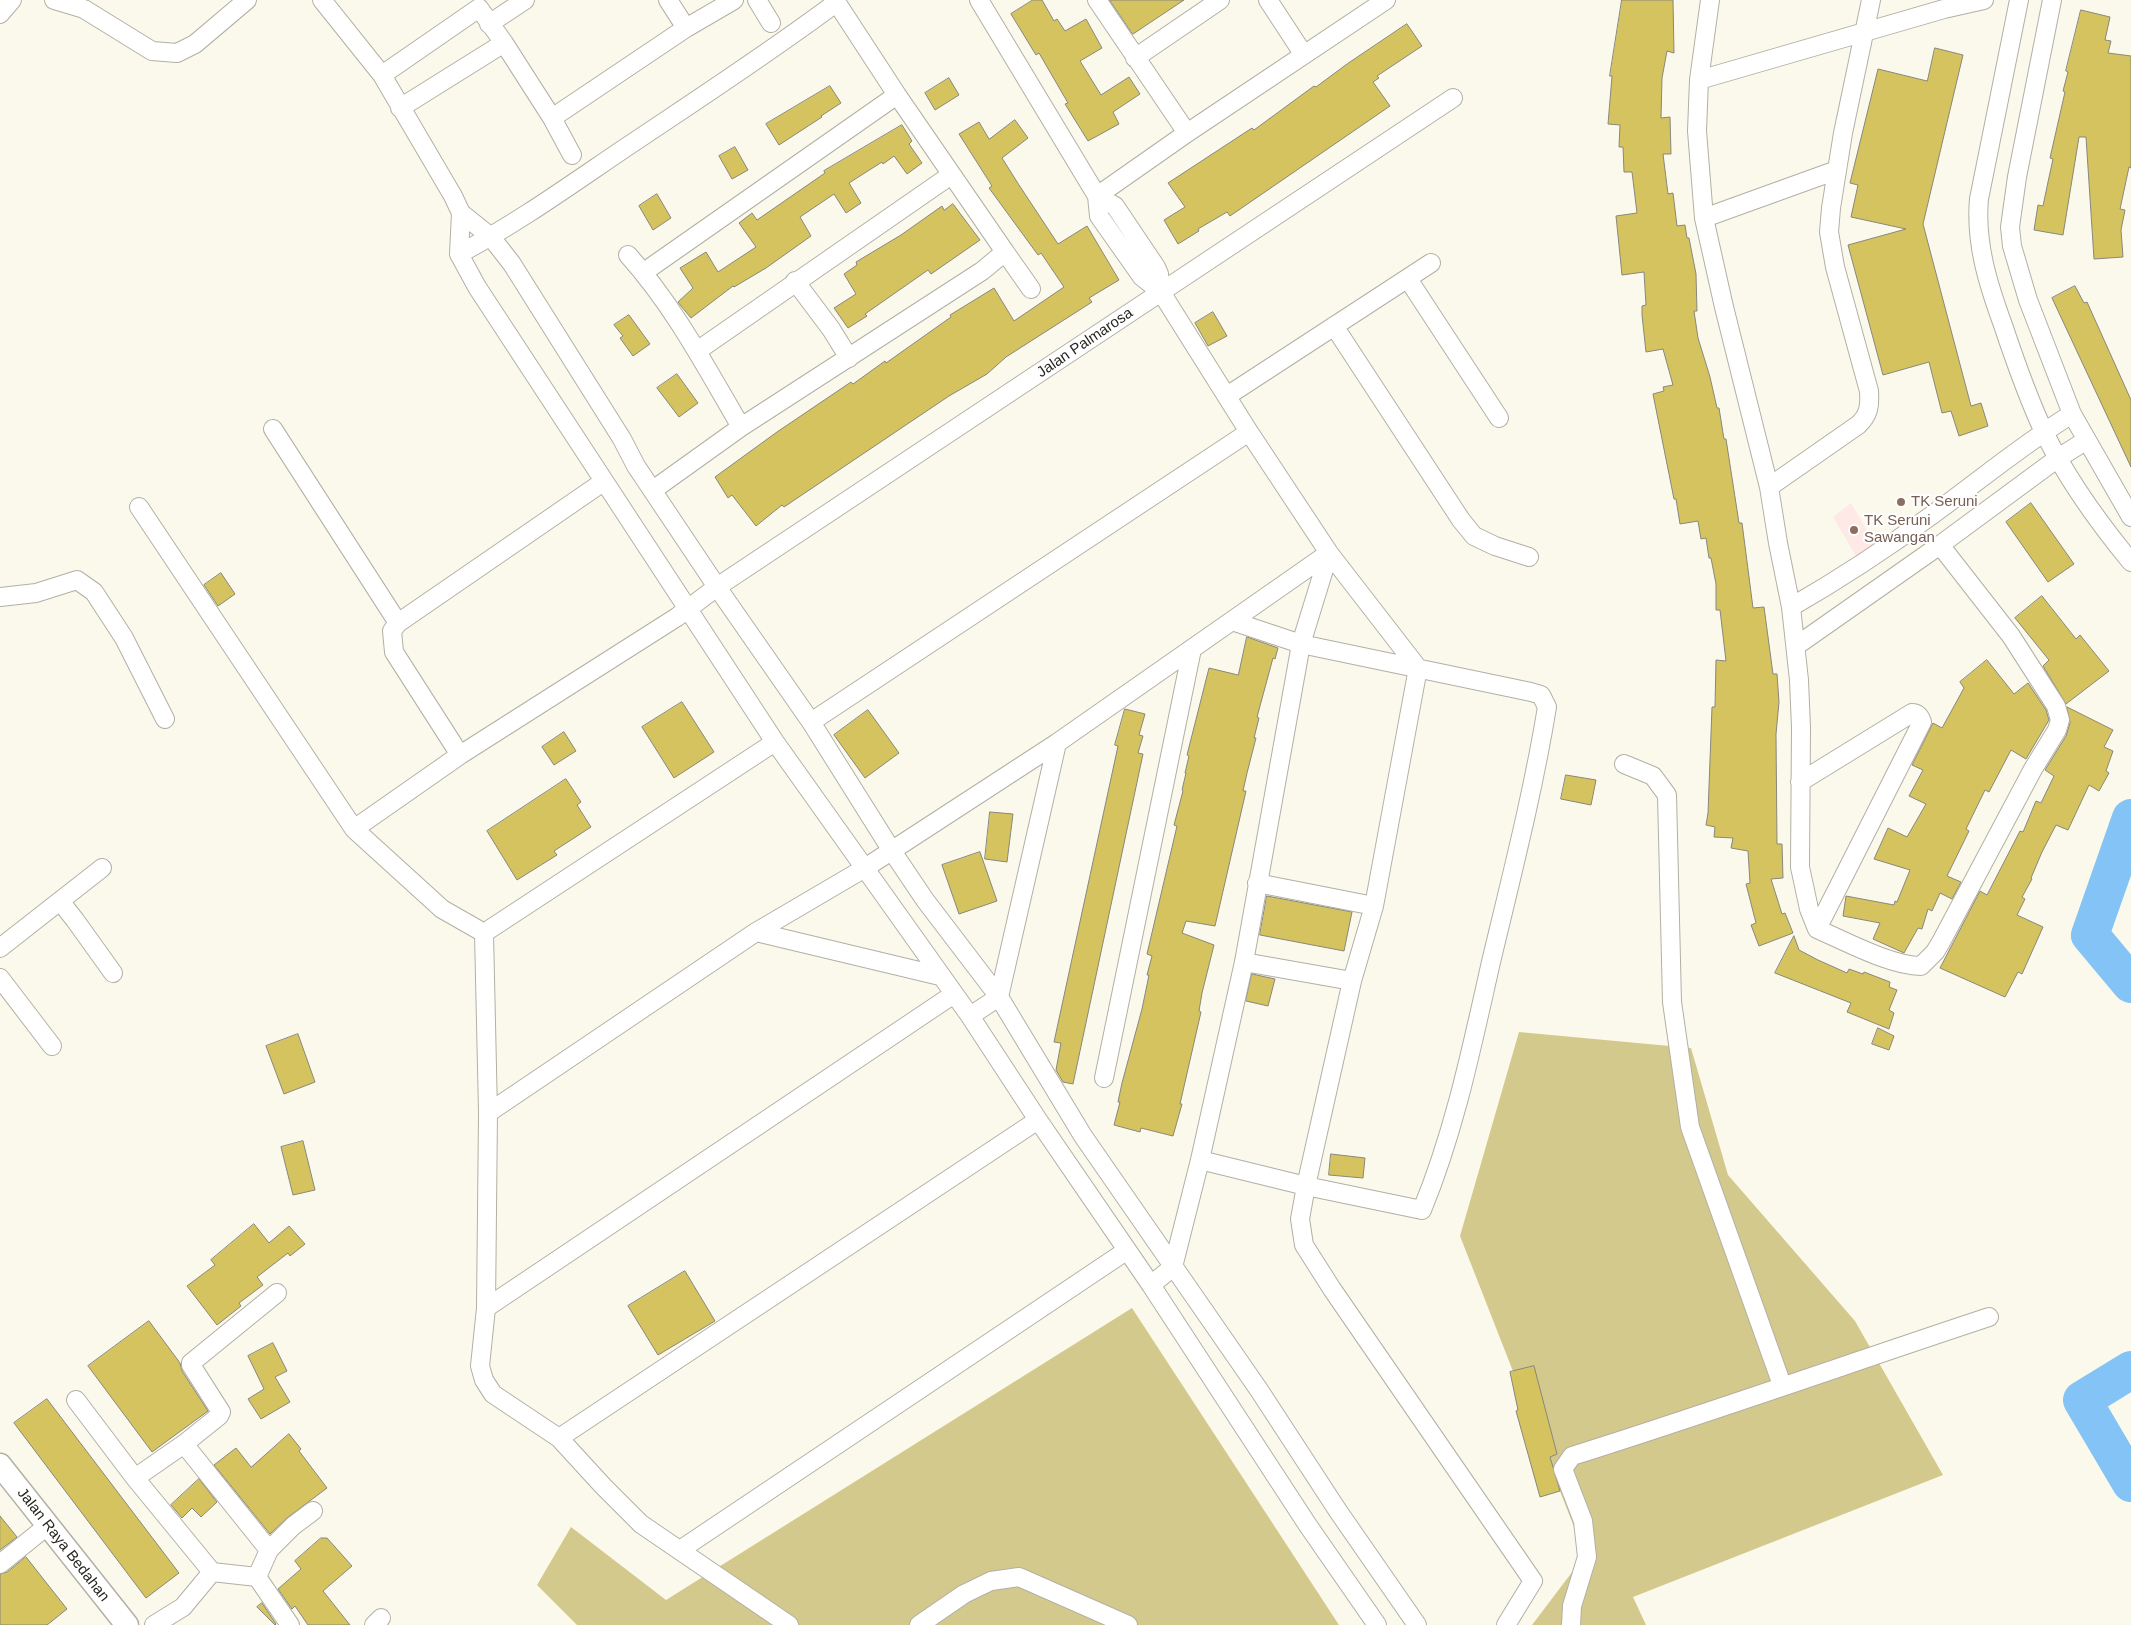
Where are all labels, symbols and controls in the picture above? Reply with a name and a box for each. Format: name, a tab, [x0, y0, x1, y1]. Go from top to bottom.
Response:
street label: Jalan Palmarosa	[1034, 304, 1136, 382]
place label: TK Seruni	[1911, 493, 1978, 511]
marker: TK Seruni	[1895, 496, 1907, 508]
place label: TK Seruni Sawangan	[1864, 512, 1935, 547]
marker: TK Seruni Sawangan	[1848, 524, 1860, 536]
street label: Jalan Raya Bedahan	[13, 1485, 113, 1605]

